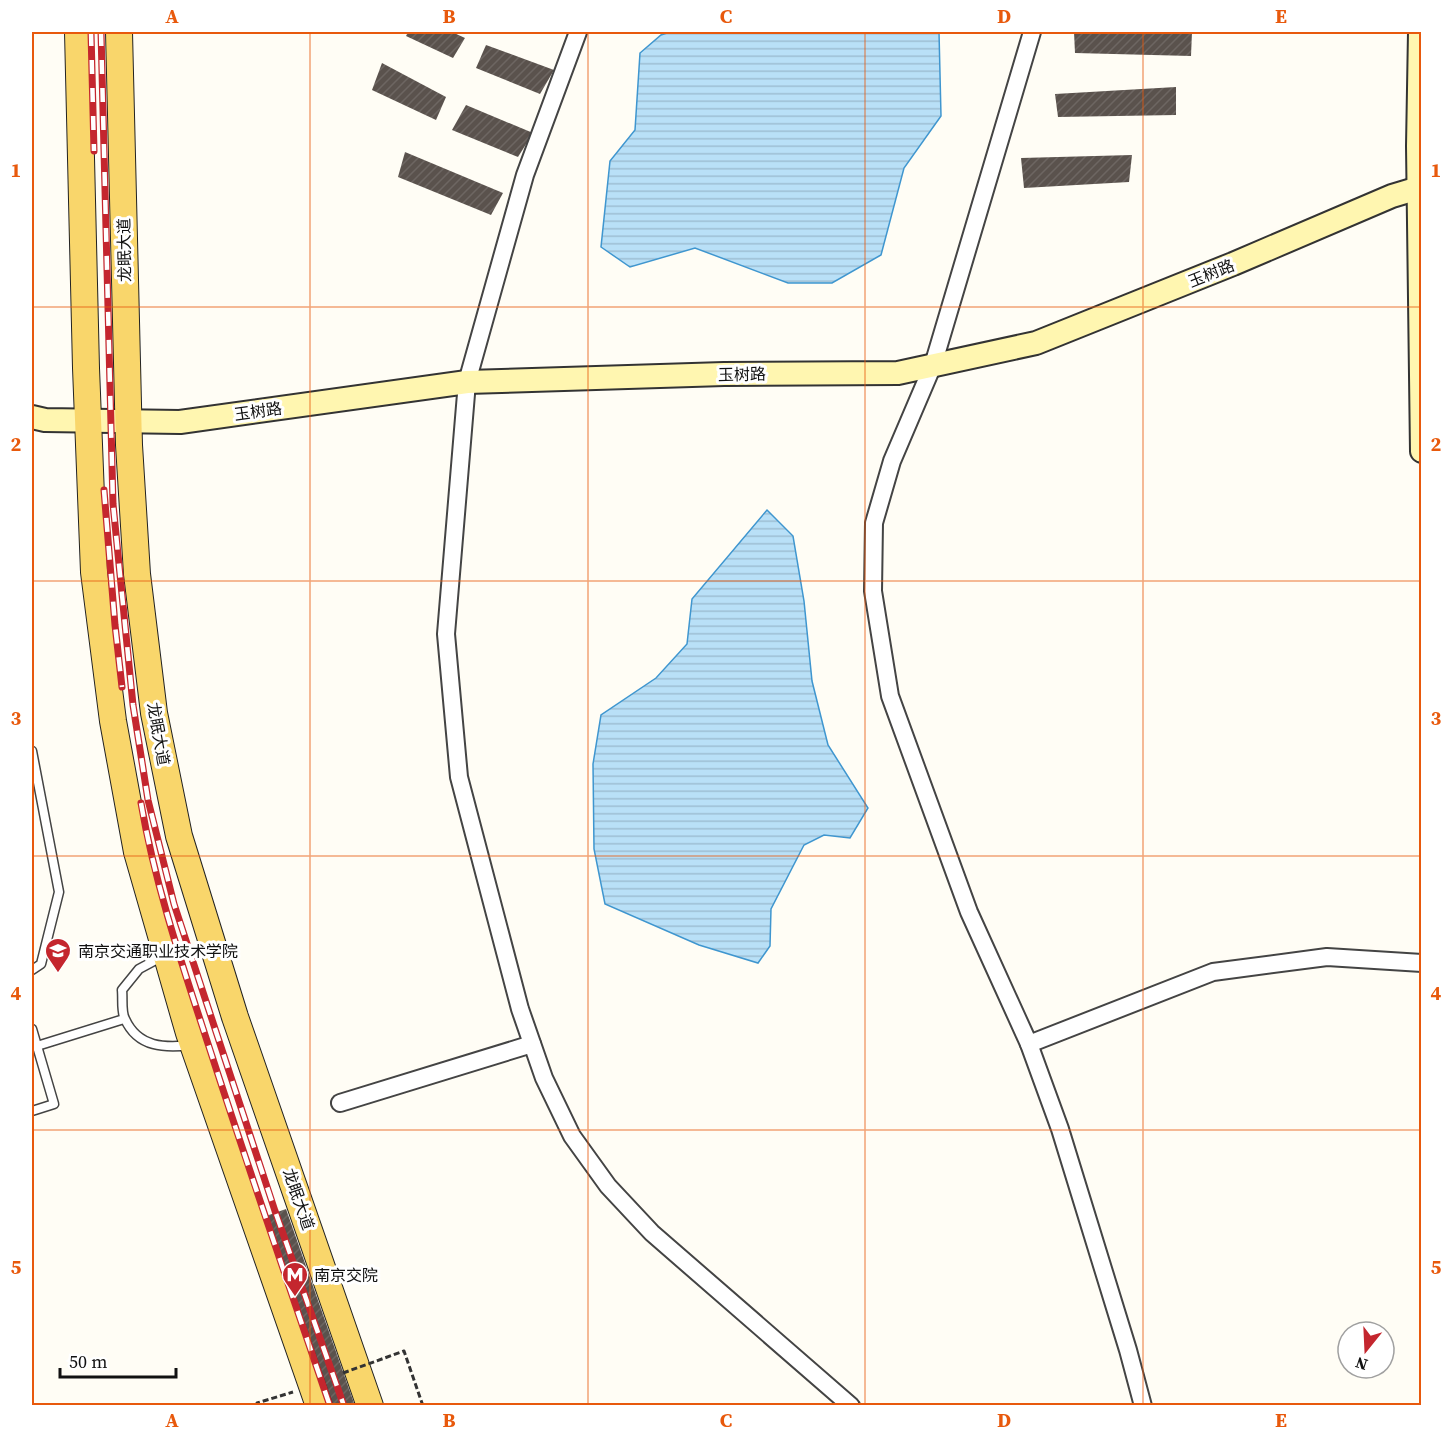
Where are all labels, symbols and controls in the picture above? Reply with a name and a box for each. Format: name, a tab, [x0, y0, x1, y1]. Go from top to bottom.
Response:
text: A	[165, 2, 179, 30]
text: B	[442, 2, 456, 30]
text: C	[720, 2, 732, 30]
text: D	[997, 2, 1011, 30]
text: E	[1275, 2, 1287, 30]
text: 1	[11, 156, 21, 184]
text: 1	[1431, 156, 1441, 184]
street label: 龙眠大道	[112, 218, 136, 282]
street label: 玉树路	[1185, 254, 1237, 292]
street label: 玉树路	[718, 363, 766, 385]
street label: 玉树路	[233, 397, 283, 425]
text: 2	[11, 430, 22, 458]
text: 2	[1431, 430, 1442, 458]
street label: 龙眠大道	[143, 701, 175, 767]
text: 3	[11, 704, 22, 732]
text: 3	[1431, 704, 1442, 732]
school or university icon: 南京交通职业技术学院	[43, 936, 73, 974]
place label: 南京交通职业技术学院	[78, 940, 238, 962]
text: 4	[11, 979, 22, 1007]
text: 4	[1431, 979, 1442, 1007]
street label: 龙眠大道	[278, 1165, 320, 1233]
text: 5	[11, 1253, 22, 1281]
text: 5	[1431, 1253, 1442, 1281]
metro station icon: 南京交院	[280, 1260, 310, 1298]
place label: 南京交院	[314, 1264, 378, 1286]
north arrow	[1336, 1320, 1396, 1380]
scale bar	[60, 1341, 176, 1379]
text: 50 m	[69, 1349, 107, 1374]
text: N	[1352, 1352, 1370, 1377]
text: A	[165, 1406, 179, 1434]
text: B	[442, 1406, 456, 1434]
text: C	[720, 1406, 732, 1434]
text: D	[997, 1406, 1011, 1434]
text: E	[1275, 1406, 1287, 1434]

